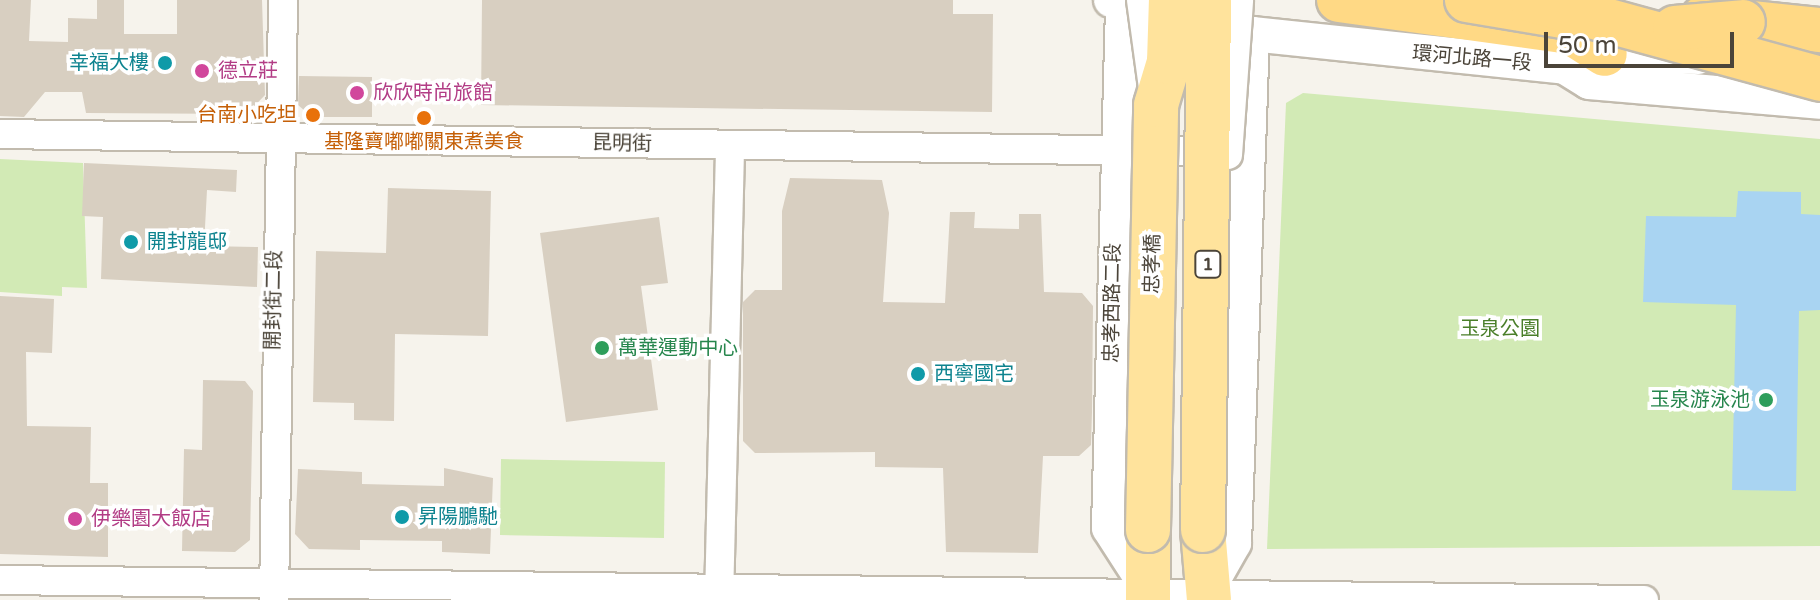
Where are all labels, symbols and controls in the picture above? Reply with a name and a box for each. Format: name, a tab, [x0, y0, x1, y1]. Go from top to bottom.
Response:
scale bar	[1548, 16, 1738, 66]
text: 50 m	[1558, 31, 1616, 60]
street label: 環河北路一段	[1411, 42, 1533, 76]
place label: 幸福大樓	[69, 51, 149, 75]
marker: 幸福大樓	[156, 54, 174, 72]
place label: 德立莊	[218, 59, 278, 83]
marker: 德立莊	[193, 62, 211, 80]
place label: 欣欣時尚旅館	[373, 81, 493, 105]
marker: 欣欣時尚旅館	[348, 84, 366, 102]
place label: 台南小吃坦	[197, 103, 297, 127]
marker: 台南小吃坦	[304, 106, 322, 124]
marker: 基隆寶嘟嘟關東煮美食	[415, 109, 433, 127]
place label: 基隆寶嘟嘟關東煮美食	[324, 130, 524, 154]
street label: 昆明街	[592, 131, 652, 157]
place label: 開封龍邸	[147, 230, 227, 254]
marker: 開封龍邸	[122, 233, 140, 251]
street label: 忠孝橋	[1140, 234, 1166, 294]
street label: 忠孝西路二段	[1100, 243, 1126, 363]
street label: 開封街二段	[261, 250, 287, 350]
road number: 1	[1194, 250, 1222, 278]
park label: 玉泉公園	[1460, 317, 1540, 341]
place label: 萬華運動中心	[618, 336, 738, 360]
marker: 萬華運動中心	[593, 339, 611, 357]
place label: 西寧國宅	[934, 362, 1014, 386]
marker: 西寧國宅	[909, 365, 927, 383]
place label: 玉泉游泳池	[1650, 388, 1750, 412]
marker: 玉泉游泳池	[1757, 391, 1775, 409]
place label: 昇陽鵬馳	[418, 505, 498, 529]
place label: 伊樂園大飯店	[91, 507, 211, 531]
marker: 昇陽鵬馳	[393, 508, 411, 526]
marker: 伊樂園大飯店	[66, 510, 84, 528]

